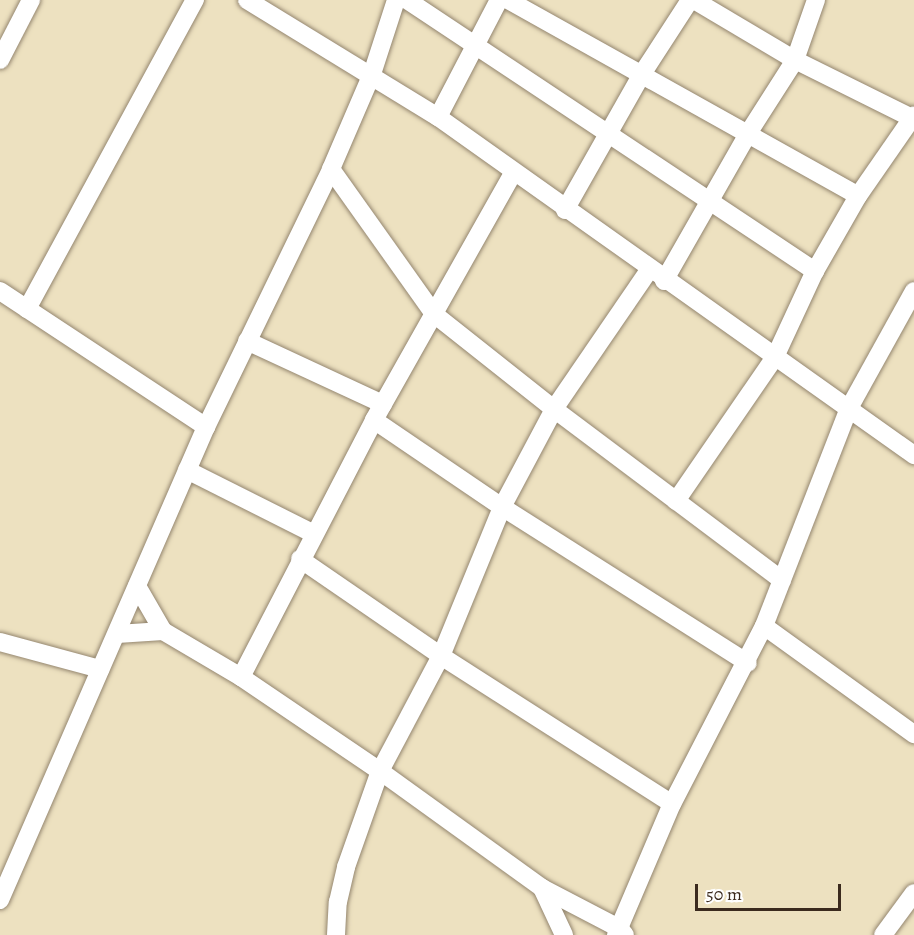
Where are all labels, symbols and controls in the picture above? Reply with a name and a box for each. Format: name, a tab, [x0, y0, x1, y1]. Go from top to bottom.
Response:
scale bar	[698, 872, 844, 910]
text: 50 m	[706, 882, 742, 906]

